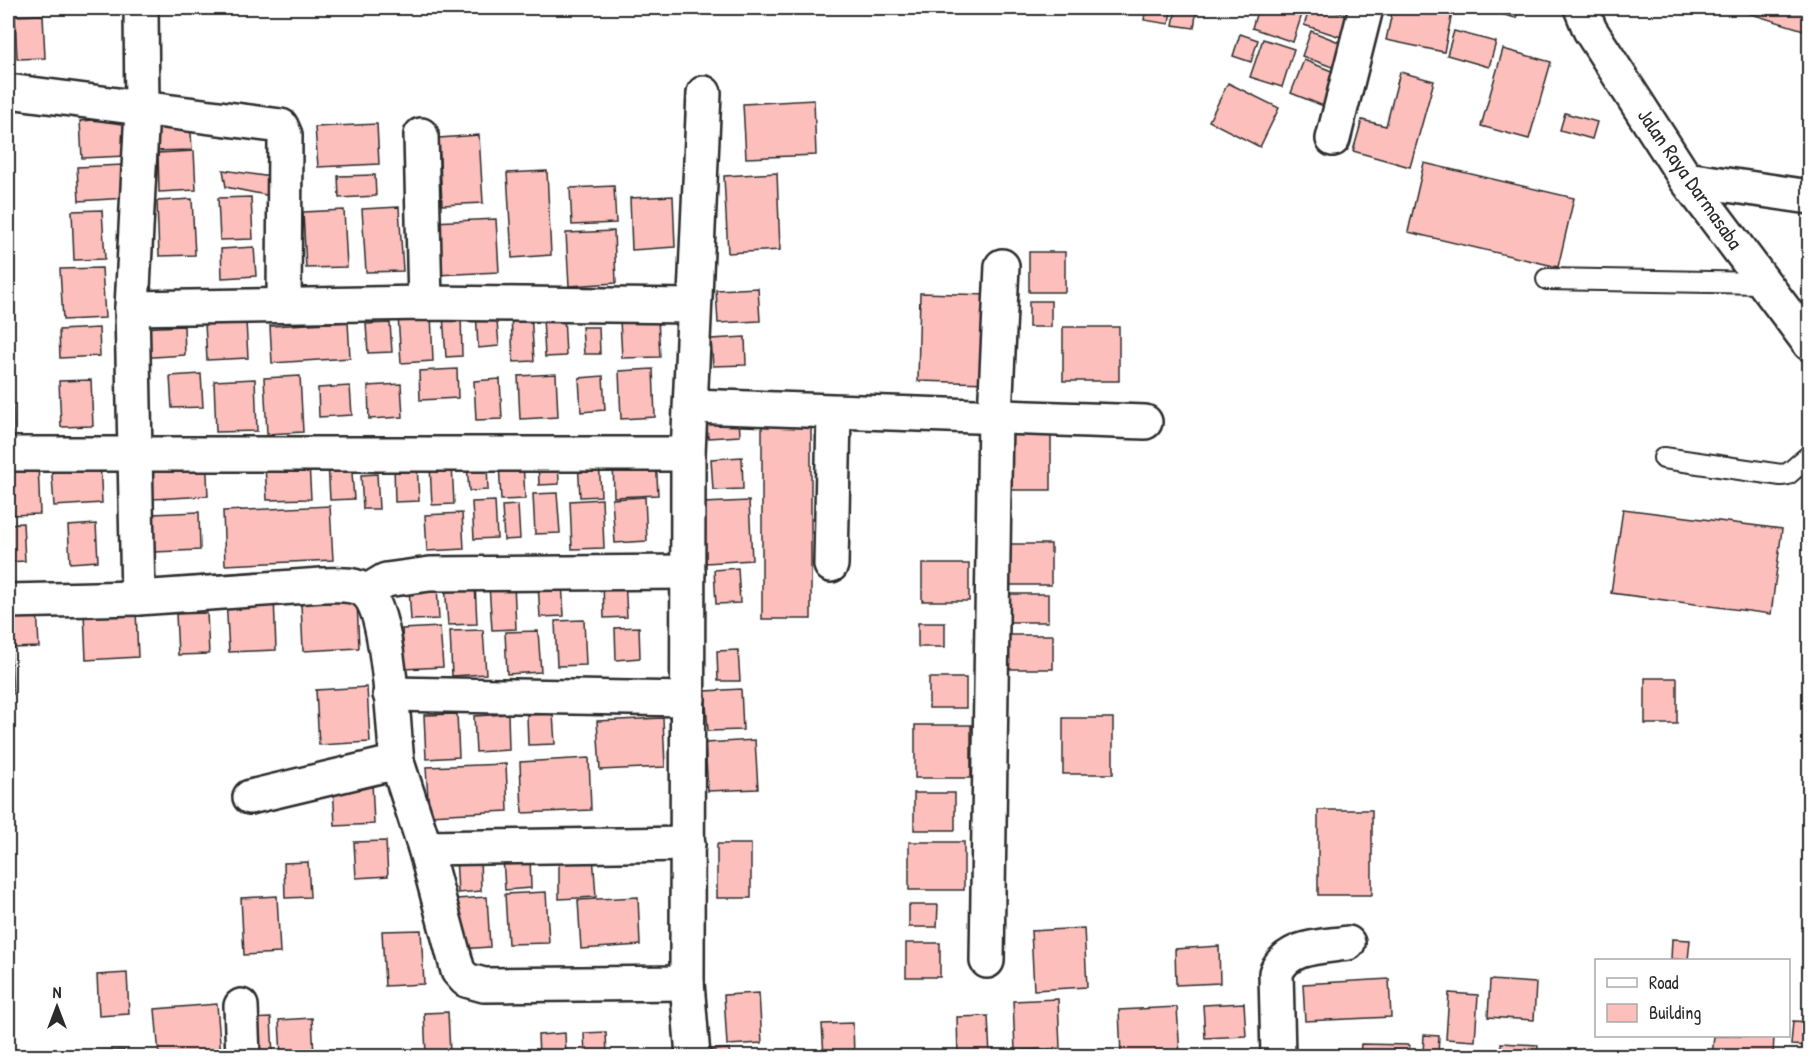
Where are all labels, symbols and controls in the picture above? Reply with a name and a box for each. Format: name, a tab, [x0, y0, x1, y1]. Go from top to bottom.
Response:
street label: Jalan Raya Darmasaba	[1631, 102, 1750, 255]
legend	[1595, 959, 1790, 1037]
text: Road	[1649, 970, 1679, 995]
north arrow	[27, 977, 87, 1037]
text: N	[53, 981, 62, 1003]
text: Building	[1649, 1000, 1701, 1025]

